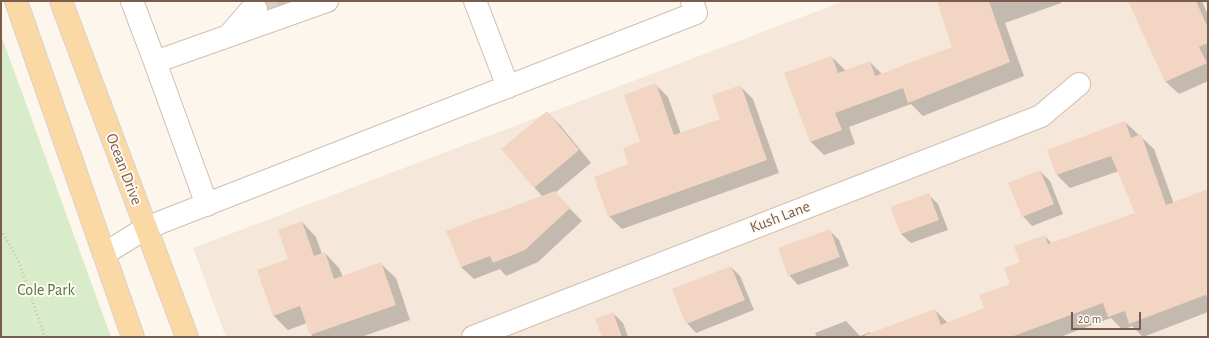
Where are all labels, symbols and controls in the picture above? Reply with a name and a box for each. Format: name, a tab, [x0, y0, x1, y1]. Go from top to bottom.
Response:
street label: Ocean Drive	[102, 131, 146, 207]
street label: Kush Lane	[747, 197, 813, 237]
park label: Cole Park	[17, 280, 75, 300]
scale bar	[1073, 304, 1143, 330]
text: 20 m	[1078, 313, 1101, 325]

